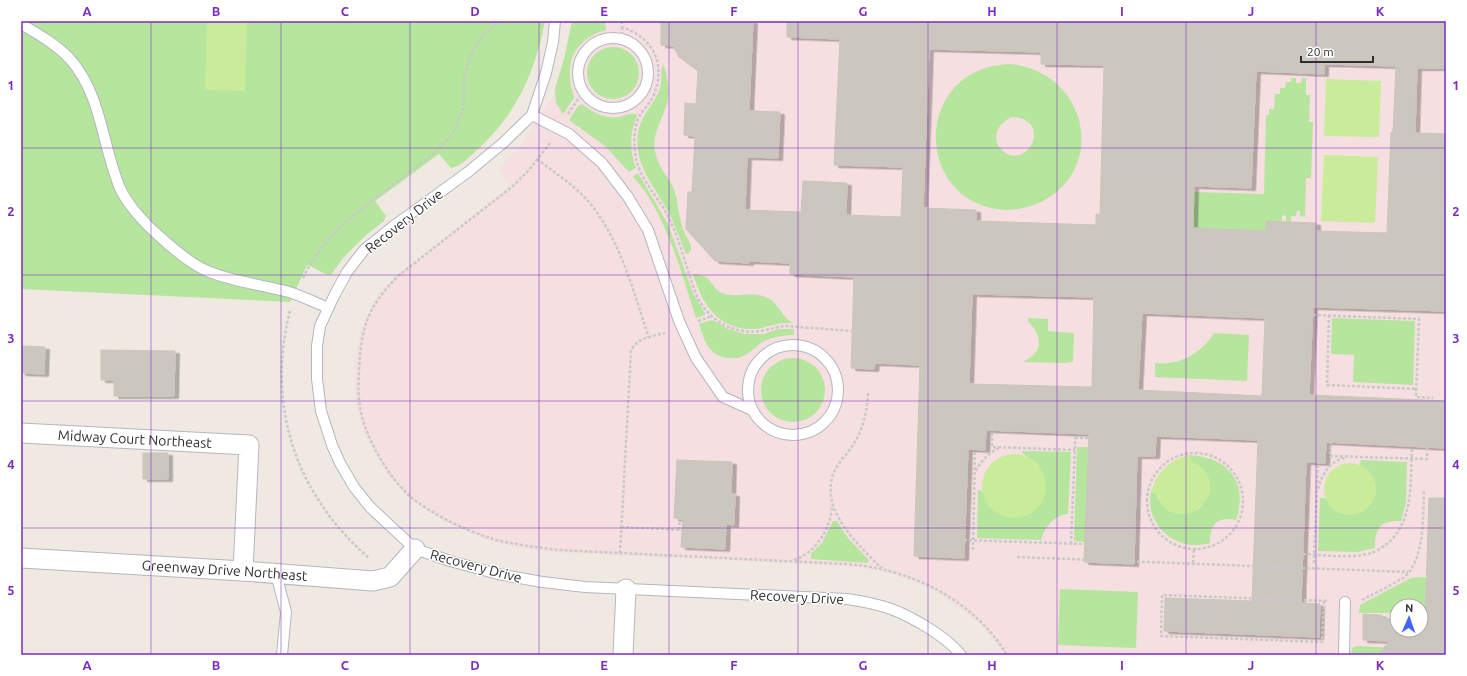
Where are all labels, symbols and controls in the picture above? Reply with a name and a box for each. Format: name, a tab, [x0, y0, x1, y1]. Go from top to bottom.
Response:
text: A	[82, 4, 92, 18]
text: B	[212, 4, 221, 18]
text: C	[341, 4, 350, 18]
text: D	[470, 4, 480, 18]
text: E	[600, 4, 608, 18]
text: F	[730, 4, 738, 18]
text: G	[859, 4, 868, 18]
text: H	[987, 4, 997, 18]
text: I	[1120, 4, 1124, 18]
text: J	[1248, 4, 1254, 18]
text: K	[1376, 4, 1385, 18]
scale bar	[1301, 38, 1373, 64]
text: 20 m	[1307, 45, 1334, 58]
text: 1	[7, 78, 15, 92]
text: 1	[1452, 78, 1460, 92]
street label: Recovery Drive	[362, 186, 446, 256]
text: 2	[7, 204, 15, 218]
text: 2	[1452, 204, 1460, 218]
text: 3	[7, 331, 15, 345]
text: 3	[1452, 331, 1460, 345]
street label: Midway Court Northeast	[57, 427, 213, 451]
text: 4	[7, 457, 15, 471]
text: 4	[1452, 457, 1460, 471]
street label: Recovery Drive	[428, 546, 524, 586]
street label: Greenway Drive Northeast	[141, 557, 309, 584]
text: 5	[7, 583, 15, 597]
text: 5	[1452, 583, 1460, 597]
street label: Recovery Drive	[750, 587, 844, 607]
north arrow	[1389, 598, 1429, 638]
text: N	[1405, 602, 1414, 614]
text: A	[82, 658, 92, 672]
text: B	[212, 658, 221, 672]
text: C	[341, 658, 350, 672]
text: D	[470, 658, 480, 672]
text: E	[600, 658, 608, 672]
text: F	[730, 658, 738, 672]
text: G	[859, 658, 868, 672]
text: H	[987, 658, 997, 672]
text: I	[1120, 658, 1124, 672]
text: J	[1248, 658, 1254, 672]
text: K	[1376, 658, 1385, 672]

